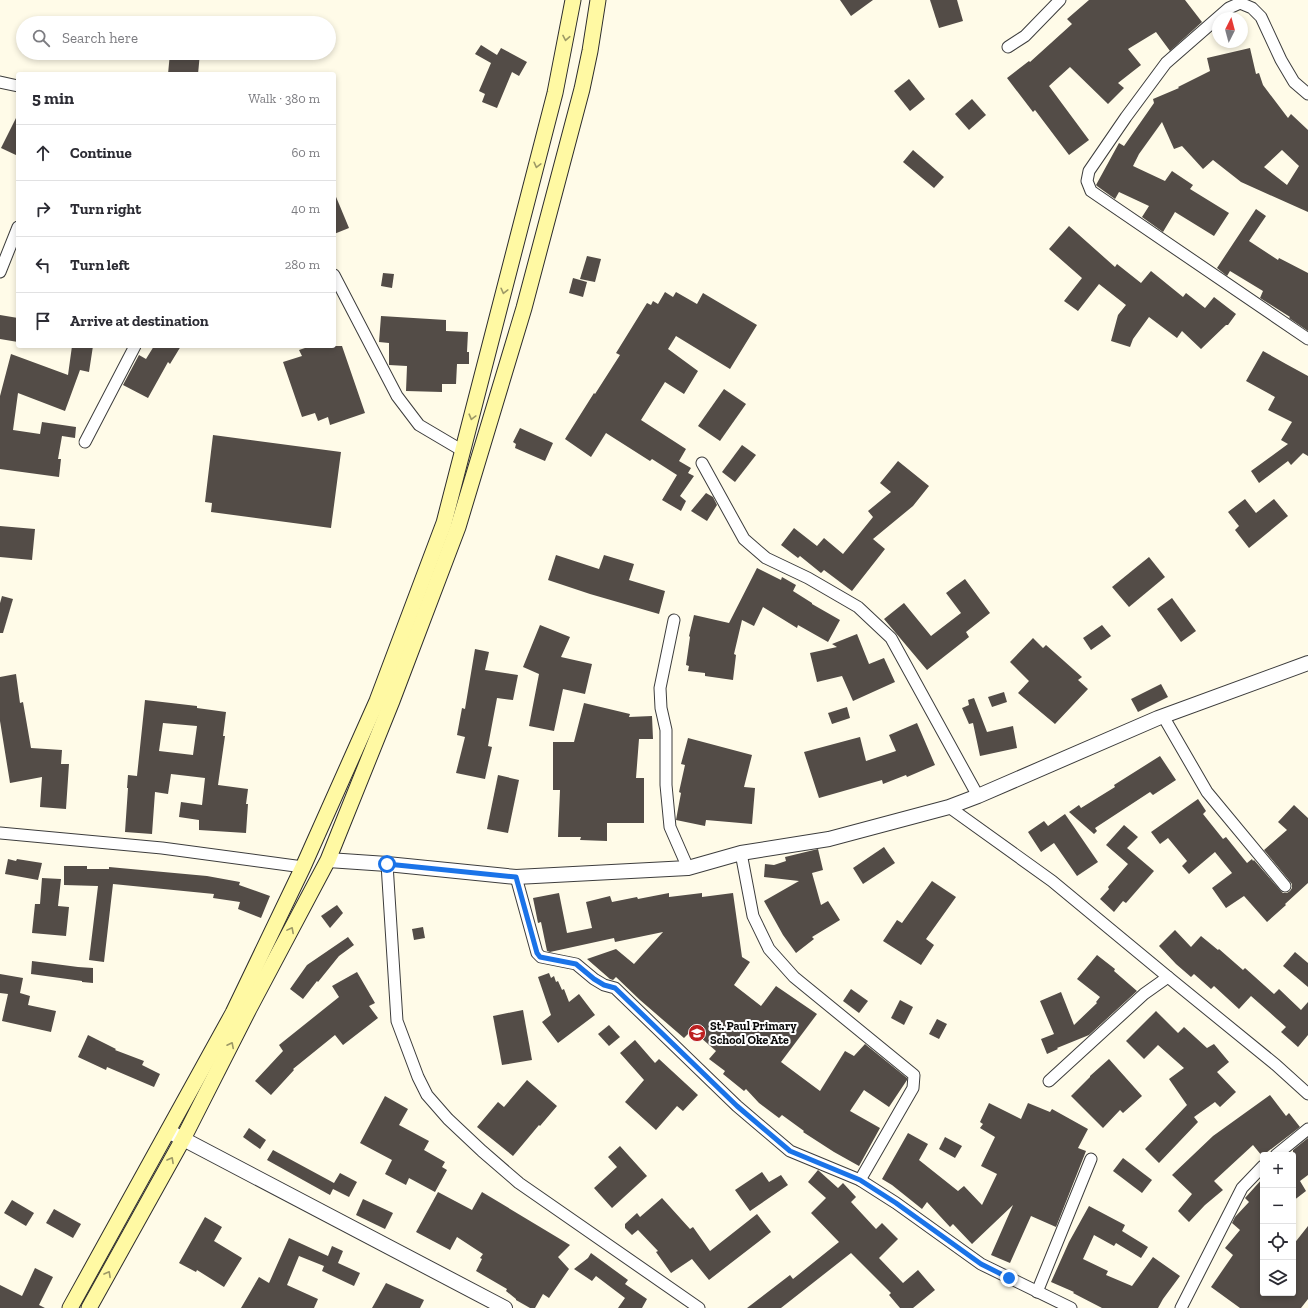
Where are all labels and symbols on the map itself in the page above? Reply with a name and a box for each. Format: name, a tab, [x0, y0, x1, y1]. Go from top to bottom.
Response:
north arrow	[1212, 12, 1248, 48]
one-way arrow	[562, 35, 570, 41]
one-way arrow	[533, 162, 541, 168]
one-way arrow	[501, 288, 509, 294]
one-way arrow	[468, 413, 476, 420]
route start	[378, 855, 396, 873]
one-way arrow	[287, 926, 294, 934]
place label: St. Paul Primary School Oke Ate	[710, 1019, 797, 1047]
school or university icon: St. Paul Primary School Oke Ate	[687, 1023, 707, 1043]
one-way arrow	[226, 1041, 234, 1049]
one-way arrow	[166, 1157, 174, 1164]
route end	[1000, 1269, 1018, 1287]
one-way arrow	[104, 1271, 111, 1278]

